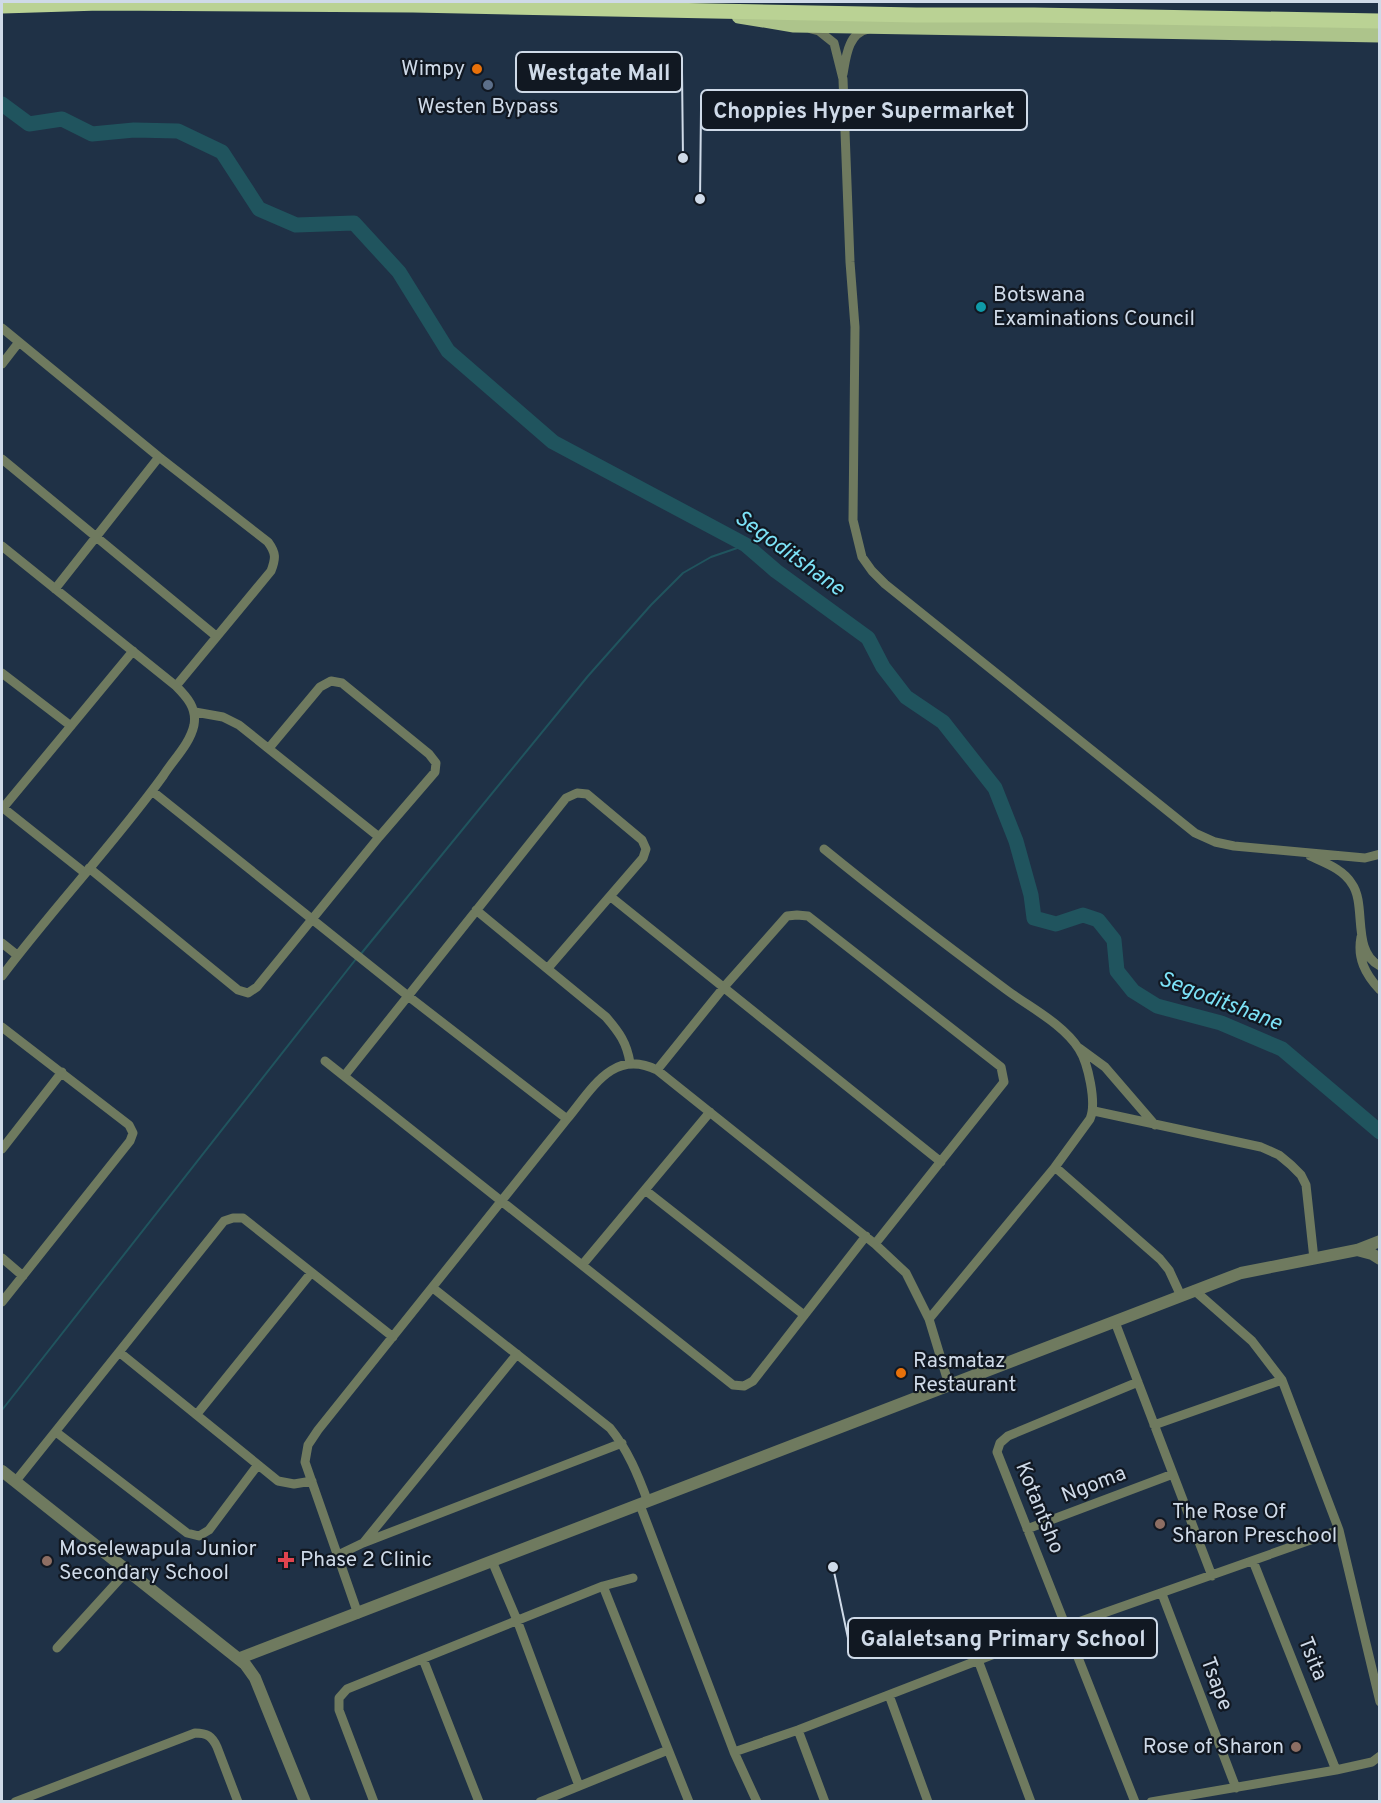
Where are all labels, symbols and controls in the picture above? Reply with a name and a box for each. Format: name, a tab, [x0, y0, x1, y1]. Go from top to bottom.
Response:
callout: Westgate Mall	[516, 52, 682, 92]
place label: Wimpy	[401, 56, 465, 83]
text: Westgate Mall	[528, 61, 670, 88]
marker: Wimpy	[470, 62, 484, 76]
marker: Westen Bypass	[481, 78, 495, 92]
callout: Choppies Hyper Supermarket	[701, 90, 1027, 130]
place label: Westen Bypass	[417, 94, 559, 121]
text: Choppies Hyper Supermarket	[713, 99, 1015, 126]
place label: Botswana Examinations Council	[993, 282, 1195, 333]
marker: Botswana Examinations Council	[974, 300, 988, 314]
water label: Segoditshane	[729, 505, 850, 603]
water label: Segoditshane	[1155, 966, 1286, 1038]
place label: Rasmataz Restaurant	[913, 1348, 1016, 1399]
marker: Rasmataz Restaurant	[894, 1366, 908, 1380]
street label: Kotantsho	[1008, 1458, 1070, 1558]
street label: Ngoma	[1058, 1460, 1130, 1510]
place label: The Rose Of Sharon Preschool	[1172, 1499, 1337, 1550]
marker: The Rose Of Sharon Preschool	[1153, 1517, 1167, 1531]
place label: Moselewapula Junior Secondary School	[59, 1536, 257, 1587]
place label: Phase 2 Clinic	[300, 1547, 432, 1574]
marker: Phase 2 Clinic	[277, 1551, 295, 1569]
marker: Moselewapula Junior Secondary School	[40, 1554, 54, 1568]
callout: Galaletsang Primary School	[848, 1618, 1157, 1658]
text: Galaletsang Primary School	[860, 1627, 1146, 1654]
street label: Tsita	[1291, 1633, 1333, 1685]
street label: Tsape	[1193, 1653, 1239, 1715]
place label: Rose of Sharon	[1143, 1734, 1284, 1761]
marker: Rose of Sharon	[1289, 1740, 1303, 1754]

